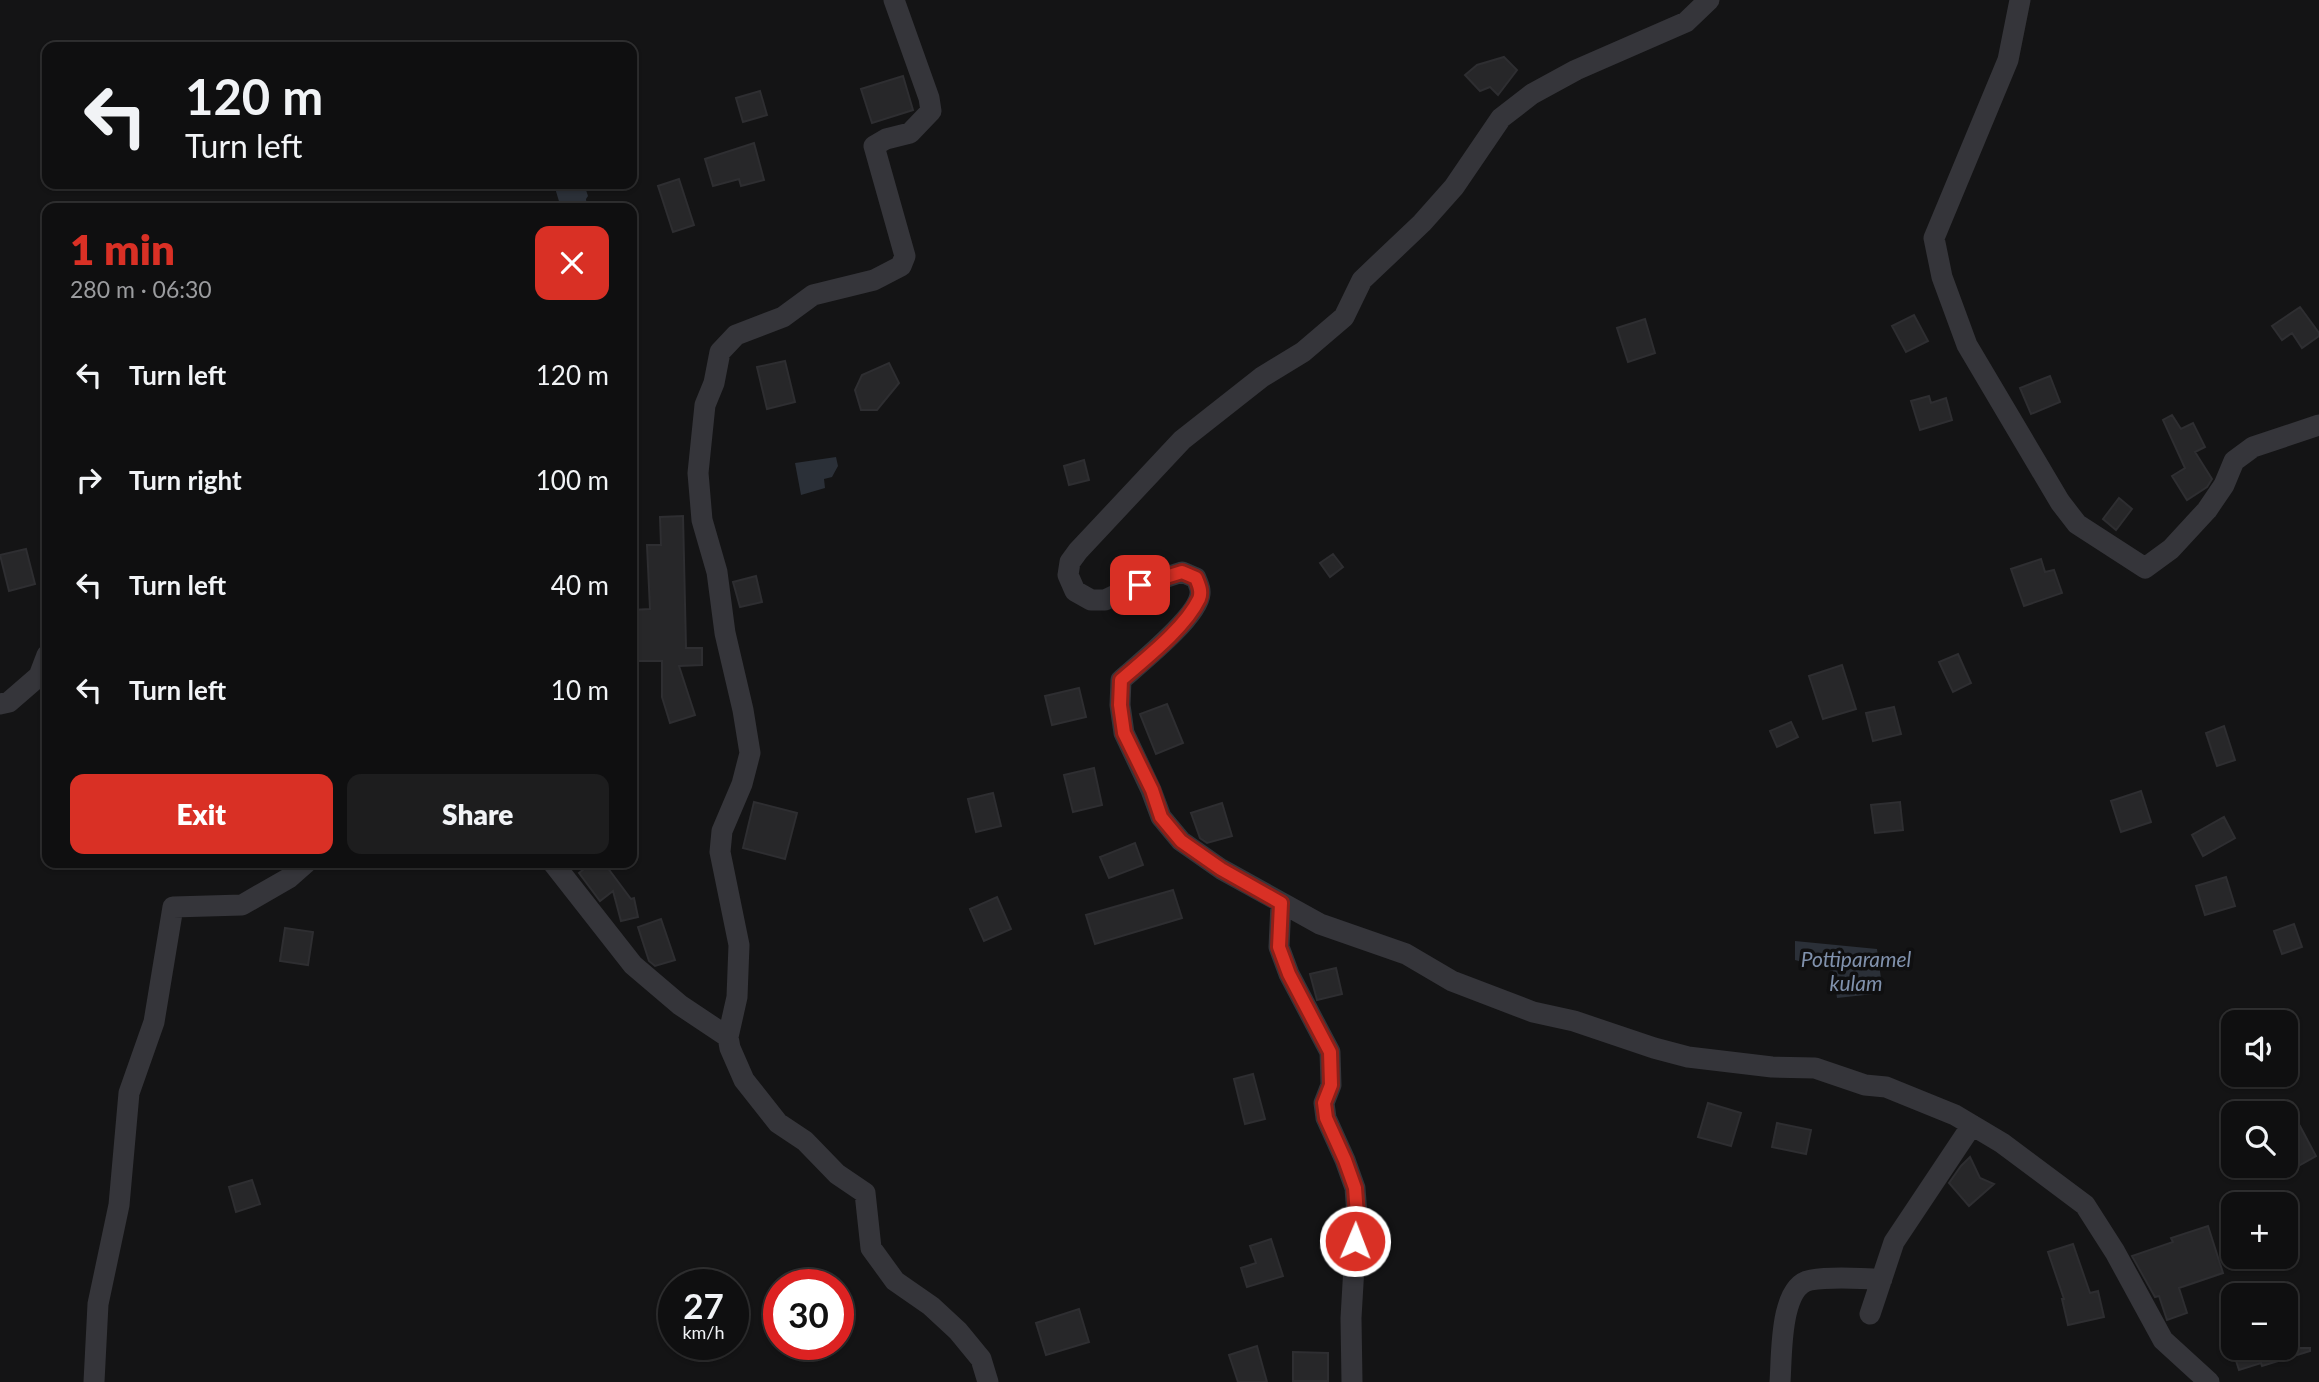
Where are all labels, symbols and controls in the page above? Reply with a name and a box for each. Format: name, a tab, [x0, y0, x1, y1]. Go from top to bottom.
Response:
text: 120 m	[185, 67, 323, 125]
icon: left	[70, 70, 161, 161]
text: Turn left	[185, 126, 302, 165]
text: 1 min	[70, 224, 175, 274]
button: close	[535, 226, 609, 300]
text: 280 m · 06:30	[70, 275, 212, 303]
icon: left	[70, 356, 108, 394]
text: Turn left	[129, 359, 226, 391]
text: 120 m	[536, 359, 609, 391]
icon: right	[70, 461, 108, 499]
text: Turn right	[129, 464, 242, 496]
text: 100 m	[536, 464, 609, 496]
pin	[1110, 555, 1170, 615]
icon: left	[70, 566, 108, 604]
icon: arrive	[1121, 566, 1159, 604]
text: Turn left	[129, 569, 226, 601]
text: 40 m	[551, 569, 609, 601]
icon: left	[70, 671, 108, 709]
text: Turn left	[129, 674, 226, 706]
text: 10 m	[551, 674, 609, 706]
button: Exit	[70, 774, 333, 854]
button: Share	[347, 774, 609, 854]
water label: Pottiparamel kulam	[1801, 946, 1912, 995]
map controls	[2221, 1010, 2298, 1360]
button: sound	[2221, 1010, 2298, 1087]
button: search	[2221, 1101, 2298, 1178]
button: +	[2221, 1192, 2298, 1269]
position arrow	[1318, 1204, 1392, 1278]
speed limit sign: 30	[763, 1269, 854, 1360]
button: −	[2221, 1283, 2298, 1360]
text: 27	[683, 1284, 724, 1326]
text: km/h	[682, 1321, 725, 1343]

